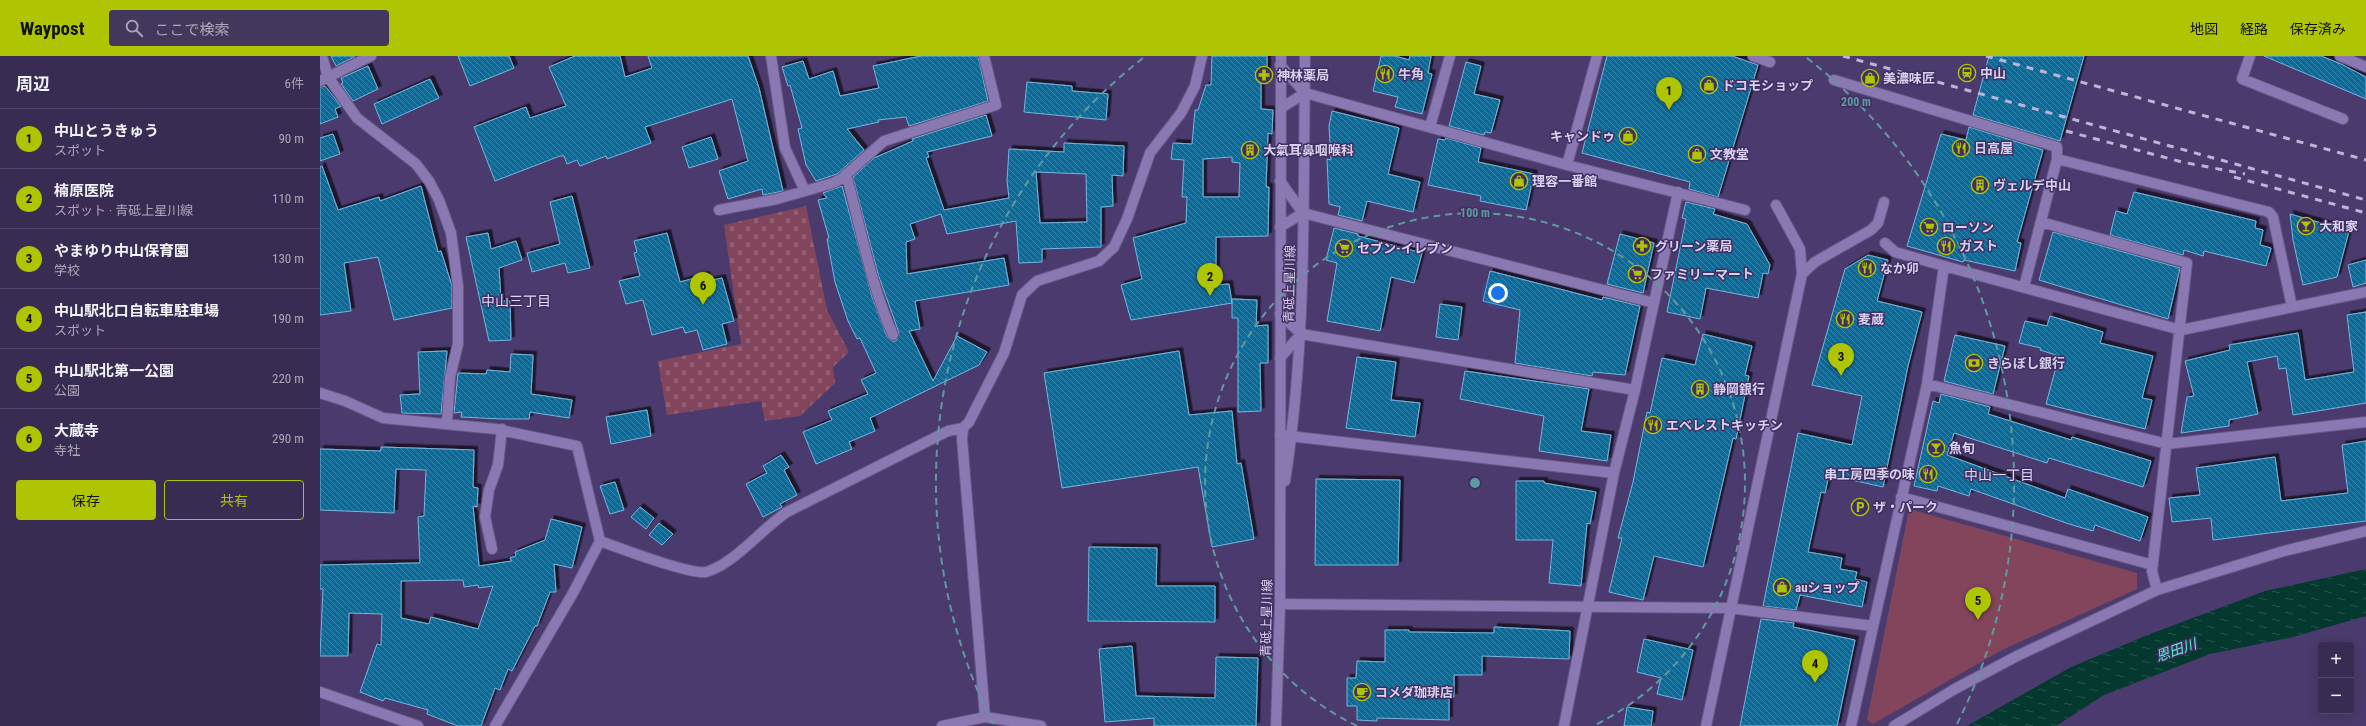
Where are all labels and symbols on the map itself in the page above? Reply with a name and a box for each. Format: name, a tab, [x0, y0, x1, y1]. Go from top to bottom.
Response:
station icon: 中山	[1957, 63, 1977, 83]
restaurant icon: 牛角	[1375, 64, 1395, 84]
pharmacy icon: 神林薬局	[1254, 65, 1274, 85]
place label: 中山	[1980, 66, 2006, 81]
place label: 牛角	[1398, 67, 1424, 82]
place label: 神林薬局	[1277, 68, 1329, 83]
shop icon: 美濃味匠	[1860, 68, 1880, 88]
place label: 美濃味匠	[1883, 71, 1935, 86]
shop icon: ドコモショップ	[1699, 75, 1719, 95]
pin: 1	[1656, 77, 1682, 110]
place label: ドコモショップ	[1722, 78, 1813, 93]
text: 200 m	[1841, 95, 1871, 109]
shop icon: キャンドゥ	[1618, 126, 1638, 146]
place label: キャンドゥ	[1550, 129, 1615, 144]
restaurant icon: 日高屋	[1951, 138, 1971, 158]
building icon: 大氣耳鼻咽喉科	[1240, 140, 1260, 160]
place label: 日高屋	[1974, 141, 2013, 156]
place label: 大氣耳鼻咽喉科	[1263, 143, 1354, 158]
shop icon: 文教堂	[1687, 144, 1707, 164]
place label: 文教堂	[1710, 147, 1749, 162]
shop icon: 理容一番館	[1509, 171, 1529, 191]
place label: 理容一番館	[1532, 174, 1597, 189]
building icon: ヴェルデ中山	[1970, 175, 1990, 195]
place label: ヴェルデ中山	[1993, 178, 2071, 193]
text: 100 m	[1460, 206, 1490, 220]
bar icon: 大和家	[2296, 216, 2316, 236]
supermarket icon: ローソン	[1919, 217, 1939, 237]
place label: 大和家	[2319, 219, 2358, 234]
place label: ローソン	[1942, 220, 1994, 235]
pharmacy icon: グリーン薬局	[1632, 236, 1652, 256]
restaurant icon: ガスト	[1936, 236, 1956, 256]
supermarket icon: セブン-イレブン	[1334, 238, 1354, 258]
place label: グリーン薬局	[1655, 239, 1732, 254]
place label: ガスト	[1959, 239, 1998, 254]
place label: セブン-イレブン	[1357, 241, 1453, 256]
street label: 青砥上星川線	[1281, 245, 1298, 323]
restaurant icon: なか卯	[1857, 258, 1877, 278]
place label: なか卯	[1880, 261, 1919, 276]
pin: 2	[1197, 263, 1223, 296]
supermarket icon: ファミリーマート	[1627, 264, 1647, 284]
place label: ファミリーマート	[1650, 267, 1754, 282]
pin: 6	[690, 272, 716, 305]
your location	[1488, 283, 1508, 303]
district label: 中山三丁目	[481, 293, 551, 309]
restaurant icon: 麦蔵	[1835, 309, 1855, 329]
place label: 麦蔵	[1858, 312, 1884, 327]
pin: 3	[1828, 343, 1854, 376]
bank icon: きらぼし銀行	[1964, 353, 1984, 373]
place label: きらぼし銀行	[1987, 356, 2065, 371]
building icon: 静岡銀行	[1690, 379, 1710, 399]
place label: 静岡銀行	[1713, 382, 1765, 397]
restaurant icon: エベレストキッチン	[1643, 415, 1663, 435]
place label: エベレストキッチン	[1666, 418, 1783, 433]
bar icon: 魚旬	[1926, 438, 1946, 458]
place label: 魚旬	[1949, 441, 1975, 456]
restaurant icon: 串工房四季の味	[1918, 464, 1938, 484]
place label: 串工房四季の味	[1824, 467, 1915, 482]
district label: 中山一丁目	[1964, 467, 2034, 483]
centre of rings	[1468, 476, 1482, 490]
parking icon: ザ・パーク	[1850, 497, 1870, 517]
place label: ザ・パーク	[1873, 500, 1938, 515]
shop icon: auショップ	[1772, 577, 1792, 597]
street label: 青砥上星川線	[1258, 579, 1275, 657]
place label: auショップ	[1795, 580, 1860, 595]
pin: 5	[1965, 587, 1991, 620]
water label: 恩田川	[2154, 635, 2200, 664]
pin: 4	[1802, 650, 1828, 683]
cafe icon: コメダ珈琲店	[1352, 682, 1372, 702]
place label: コメダ珈琲店	[1375, 685, 1453, 700]

